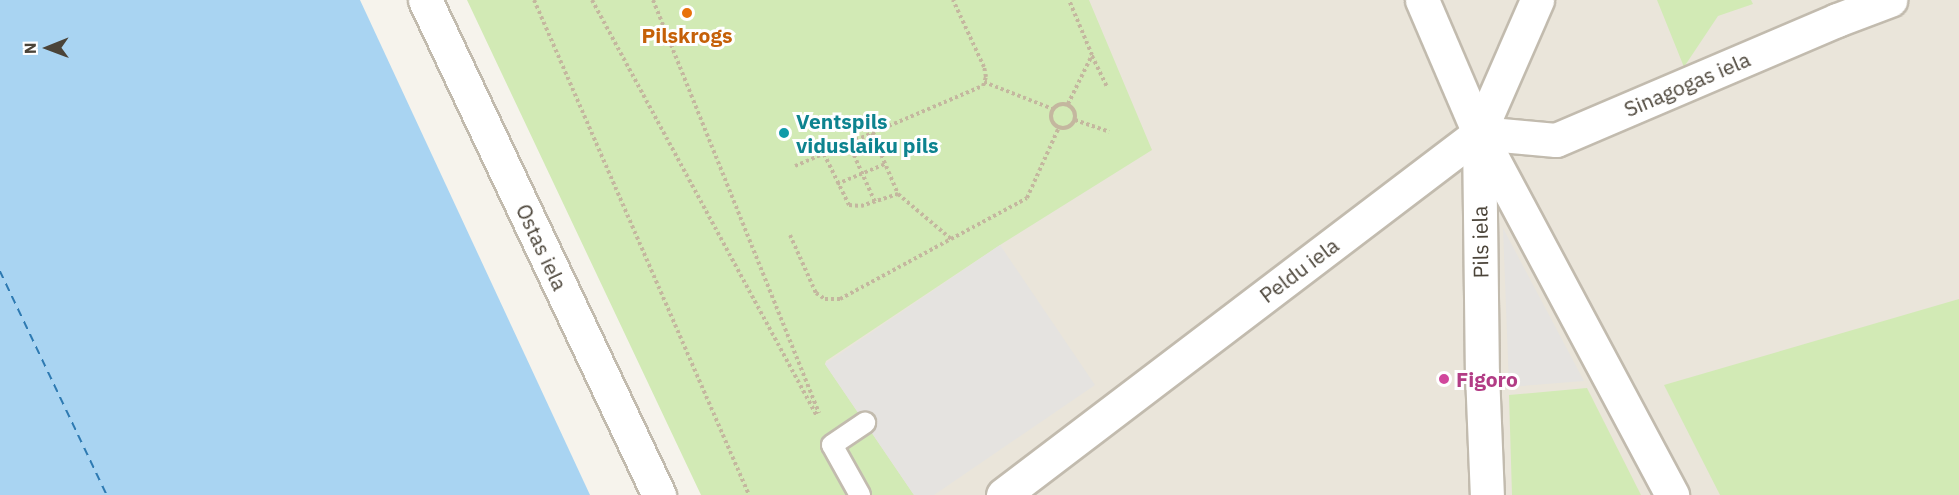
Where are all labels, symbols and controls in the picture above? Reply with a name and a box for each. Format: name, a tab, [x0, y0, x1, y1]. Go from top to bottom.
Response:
marker: Pilskrogs	[680, 6, 694, 20]
north arrow	[18, 18, 78, 78]
place label: Pilskrogs	[641, 22, 733, 48]
text: N	[20, 42, 40, 54]
street label: Sinagogas iela	[1620, 46, 1754, 122]
place label: Ventspils viduslaiku pils	[796, 108, 939, 158]
marker: Ventspils viduslaiku pils	[777, 126, 791, 140]
street label: Ostas iela	[511, 200, 573, 294]
street label: Pils iela	[1467, 205, 1493, 279]
street label: Peldu iela	[1255, 232, 1343, 308]
place label: Figoro	[1456, 366, 1518, 392]
marker: Figoro	[1437, 372, 1451, 386]

